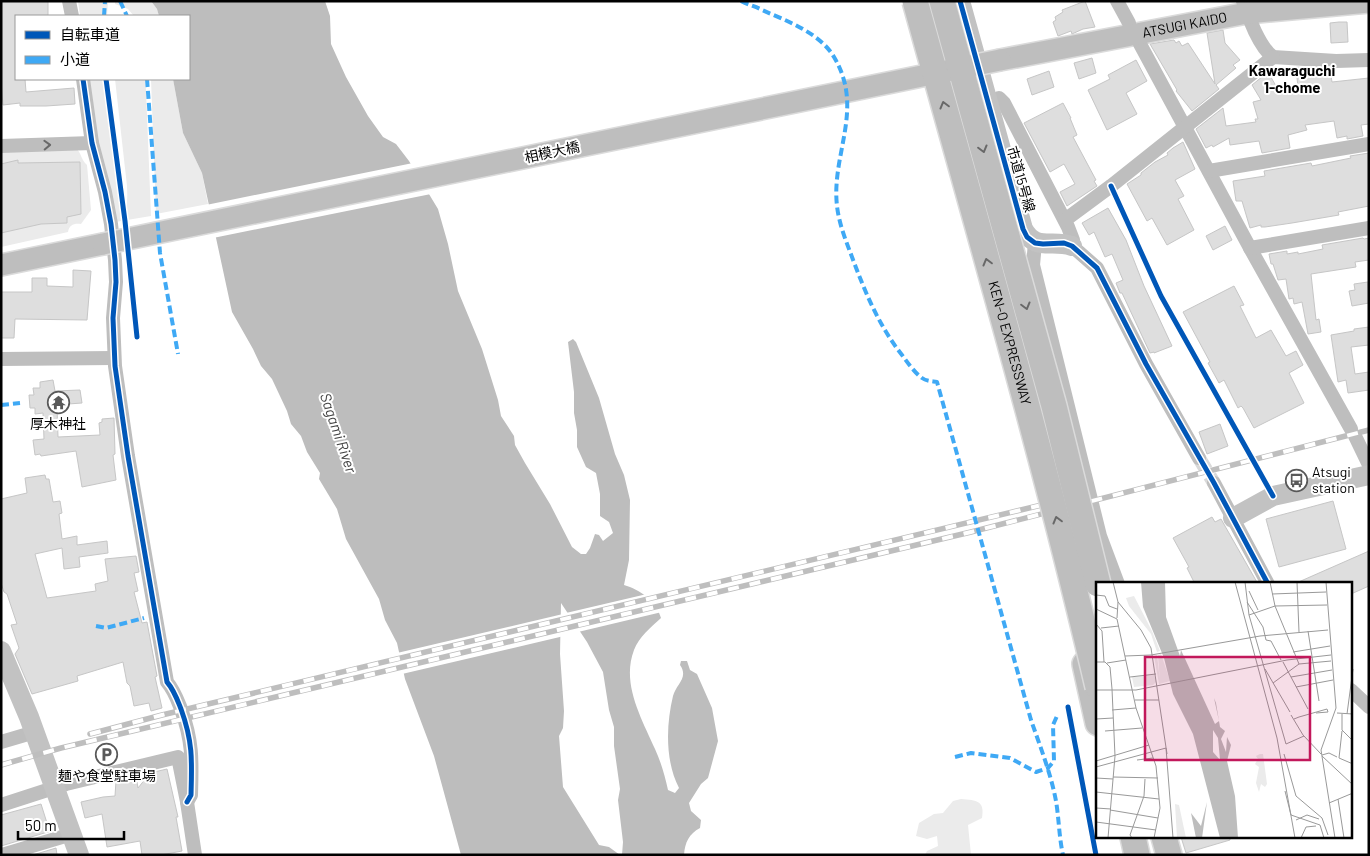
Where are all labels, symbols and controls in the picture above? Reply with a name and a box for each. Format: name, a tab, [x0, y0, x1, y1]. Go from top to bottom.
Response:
street label: ATSUGI KAIDO	[1141, 8, 1228, 41]
legend	[15, 15, 190, 80]
text: 自転車道	[60, 25, 120, 43]
text: 小道	[60, 50, 90, 68]
district label: Kawaraguchi 1-chome	[1249, 61, 1335, 96]
one-way arrow	[939, 101, 950, 110]
street label: 相模大橋	[523, 137, 581, 166]
one-way arrow	[43, 139, 51, 150]
street label: 市道15号線	[1004, 144, 1039, 214]
one-way arrow	[977, 145, 987, 153]
one-way arrow	[982, 258, 993, 266]
street label: KEN-O EXPRESSWAY	[985, 279, 1035, 407]
one-way arrow	[1020, 302, 1031, 311]
temple icon: 厚木神社	[46, 390, 70, 414]
water label: Sagami River	[317, 390, 361, 476]
place label: 厚木神社	[30, 415, 86, 432]
place label: Atsugi station	[1312, 463, 1355, 496]
bus stop icon: Atsugi station	[1284, 468, 1308, 492]
one-way arrow	[1052, 516, 1063, 525]
inset map	[1096, 582, 1352, 838]
parking icon: 麺や食堂駐車場	[95, 742, 119, 766]
place label: 麺や食堂駐車場	[58, 767, 156, 784]
scale bar	[18, 808, 124, 840]
text: 50 m	[25, 816, 57, 834]

